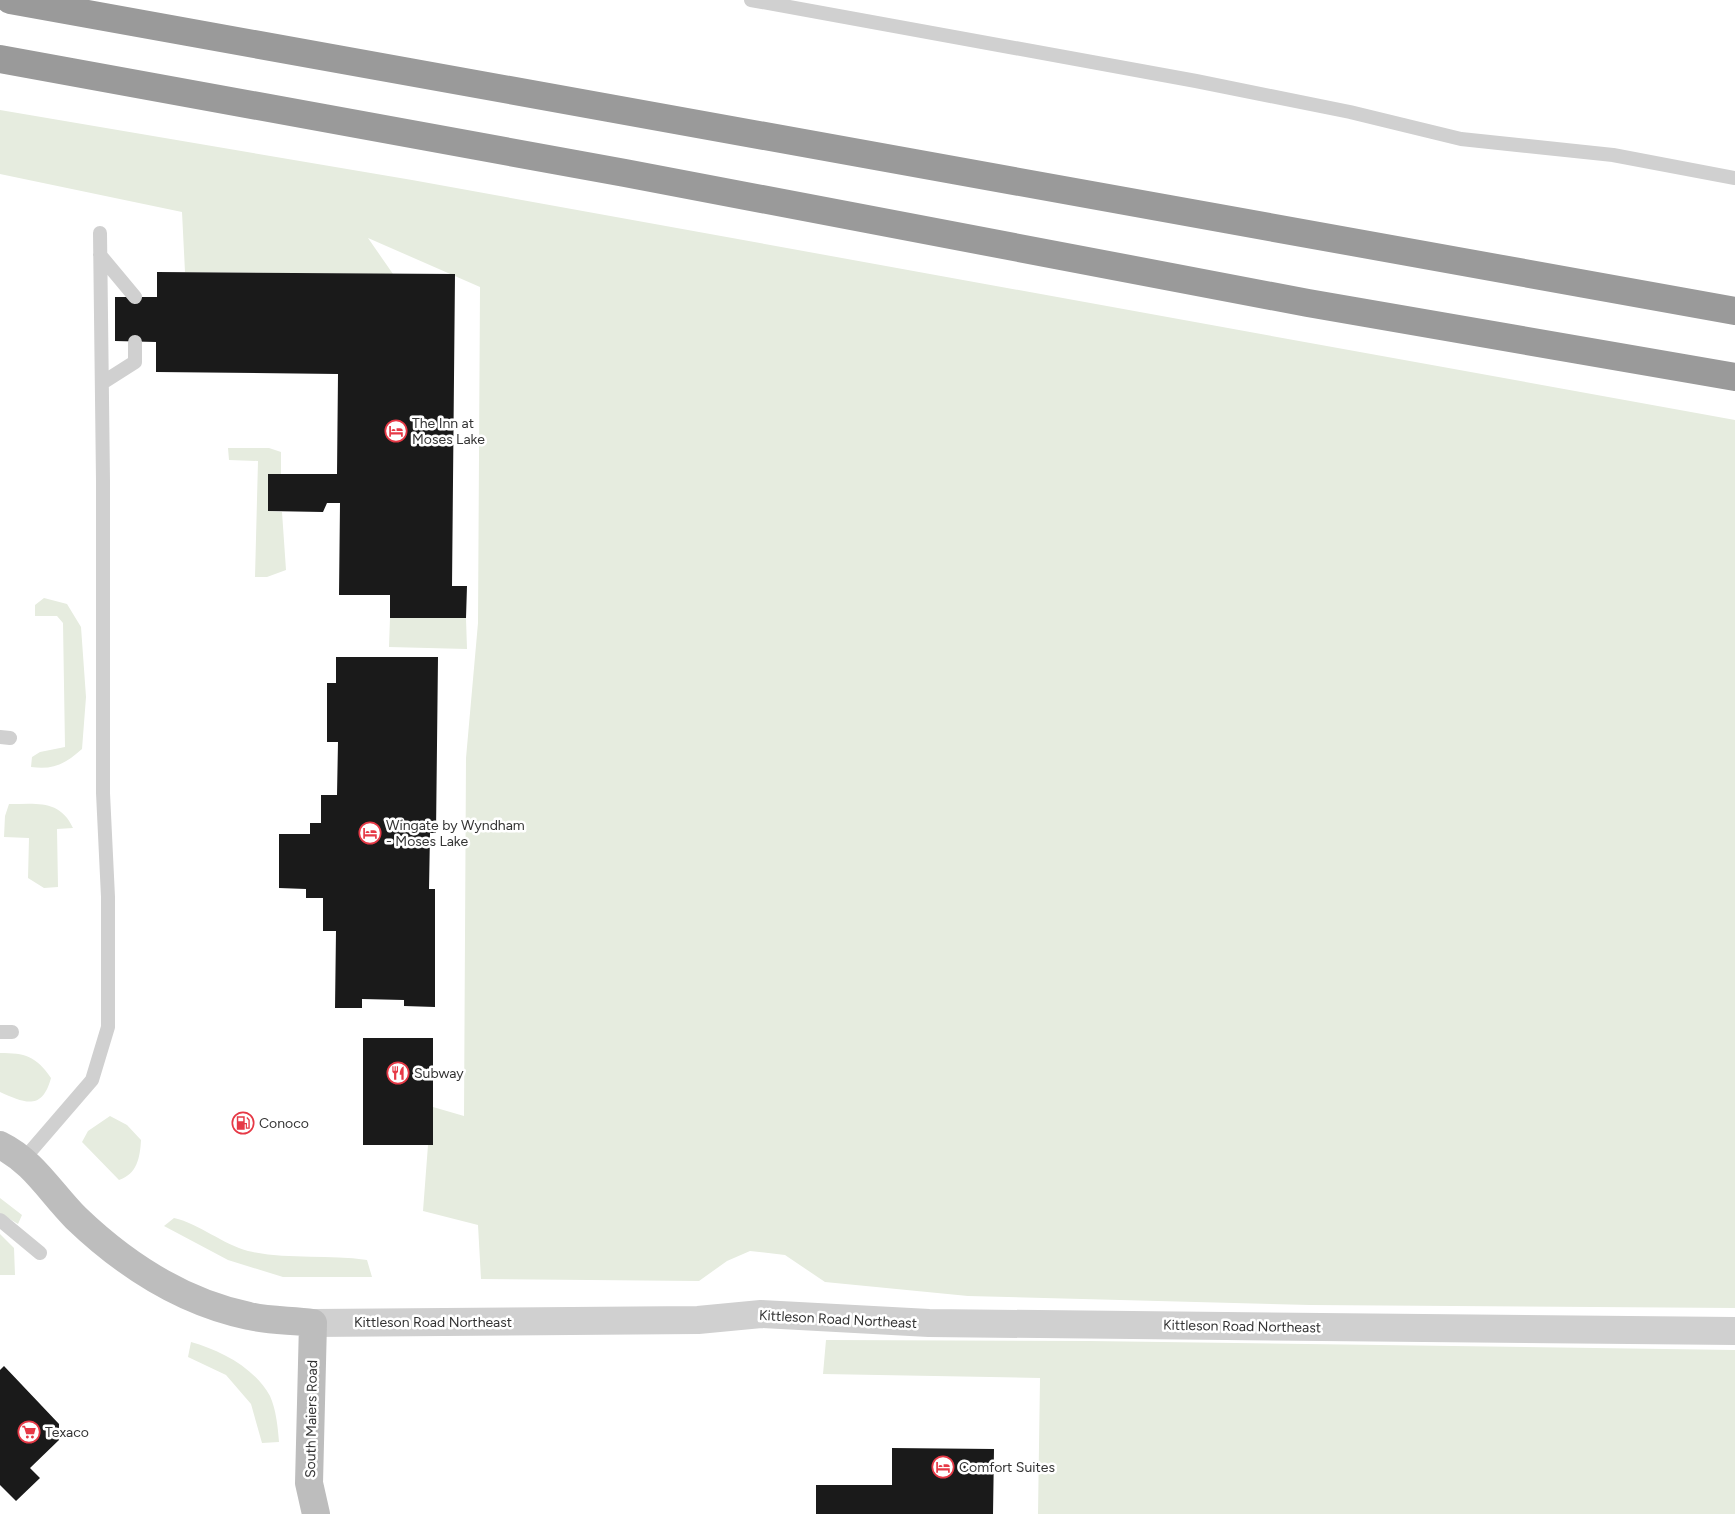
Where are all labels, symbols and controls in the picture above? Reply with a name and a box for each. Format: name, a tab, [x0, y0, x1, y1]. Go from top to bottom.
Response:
place label: The Inn at Moses Lake	[412, 415, 485, 448]
hotel icon: The Inn at Moses Lake	[384, 419, 408, 443]
place label: Wingate by Wyndham - Moses Lake	[386, 817, 525, 850]
hotel icon: Wingate by Wyndham - Moses Lake	[358, 821, 382, 845]
restaurant icon: Subway	[386, 1061, 410, 1085]
place label: Subway	[414, 1065, 464, 1082]
fuel station icon: Conoco	[231, 1111, 255, 1135]
place label: Conoco	[259, 1115, 309, 1132]
street label: Kittleson Road Northeast	[759, 1307, 917, 1332]
street label: Kittleson Road Northeast	[354, 1314, 512, 1331]
street label: Kittleson Road Northeast	[1163, 1317, 1321, 1336]
street label: South Maiers Road	[302, 1360, 321, 1478]
supermarket icon: Texaco	[17, 1420, 41, 1444]
place label: Texaco	[45, 1424, 89, 1441]
hotel icon: Comfort Suites	[931, 1455, 955, 1479]
place label: Comfort Suites	[959, 1459, 1055, 1476]

